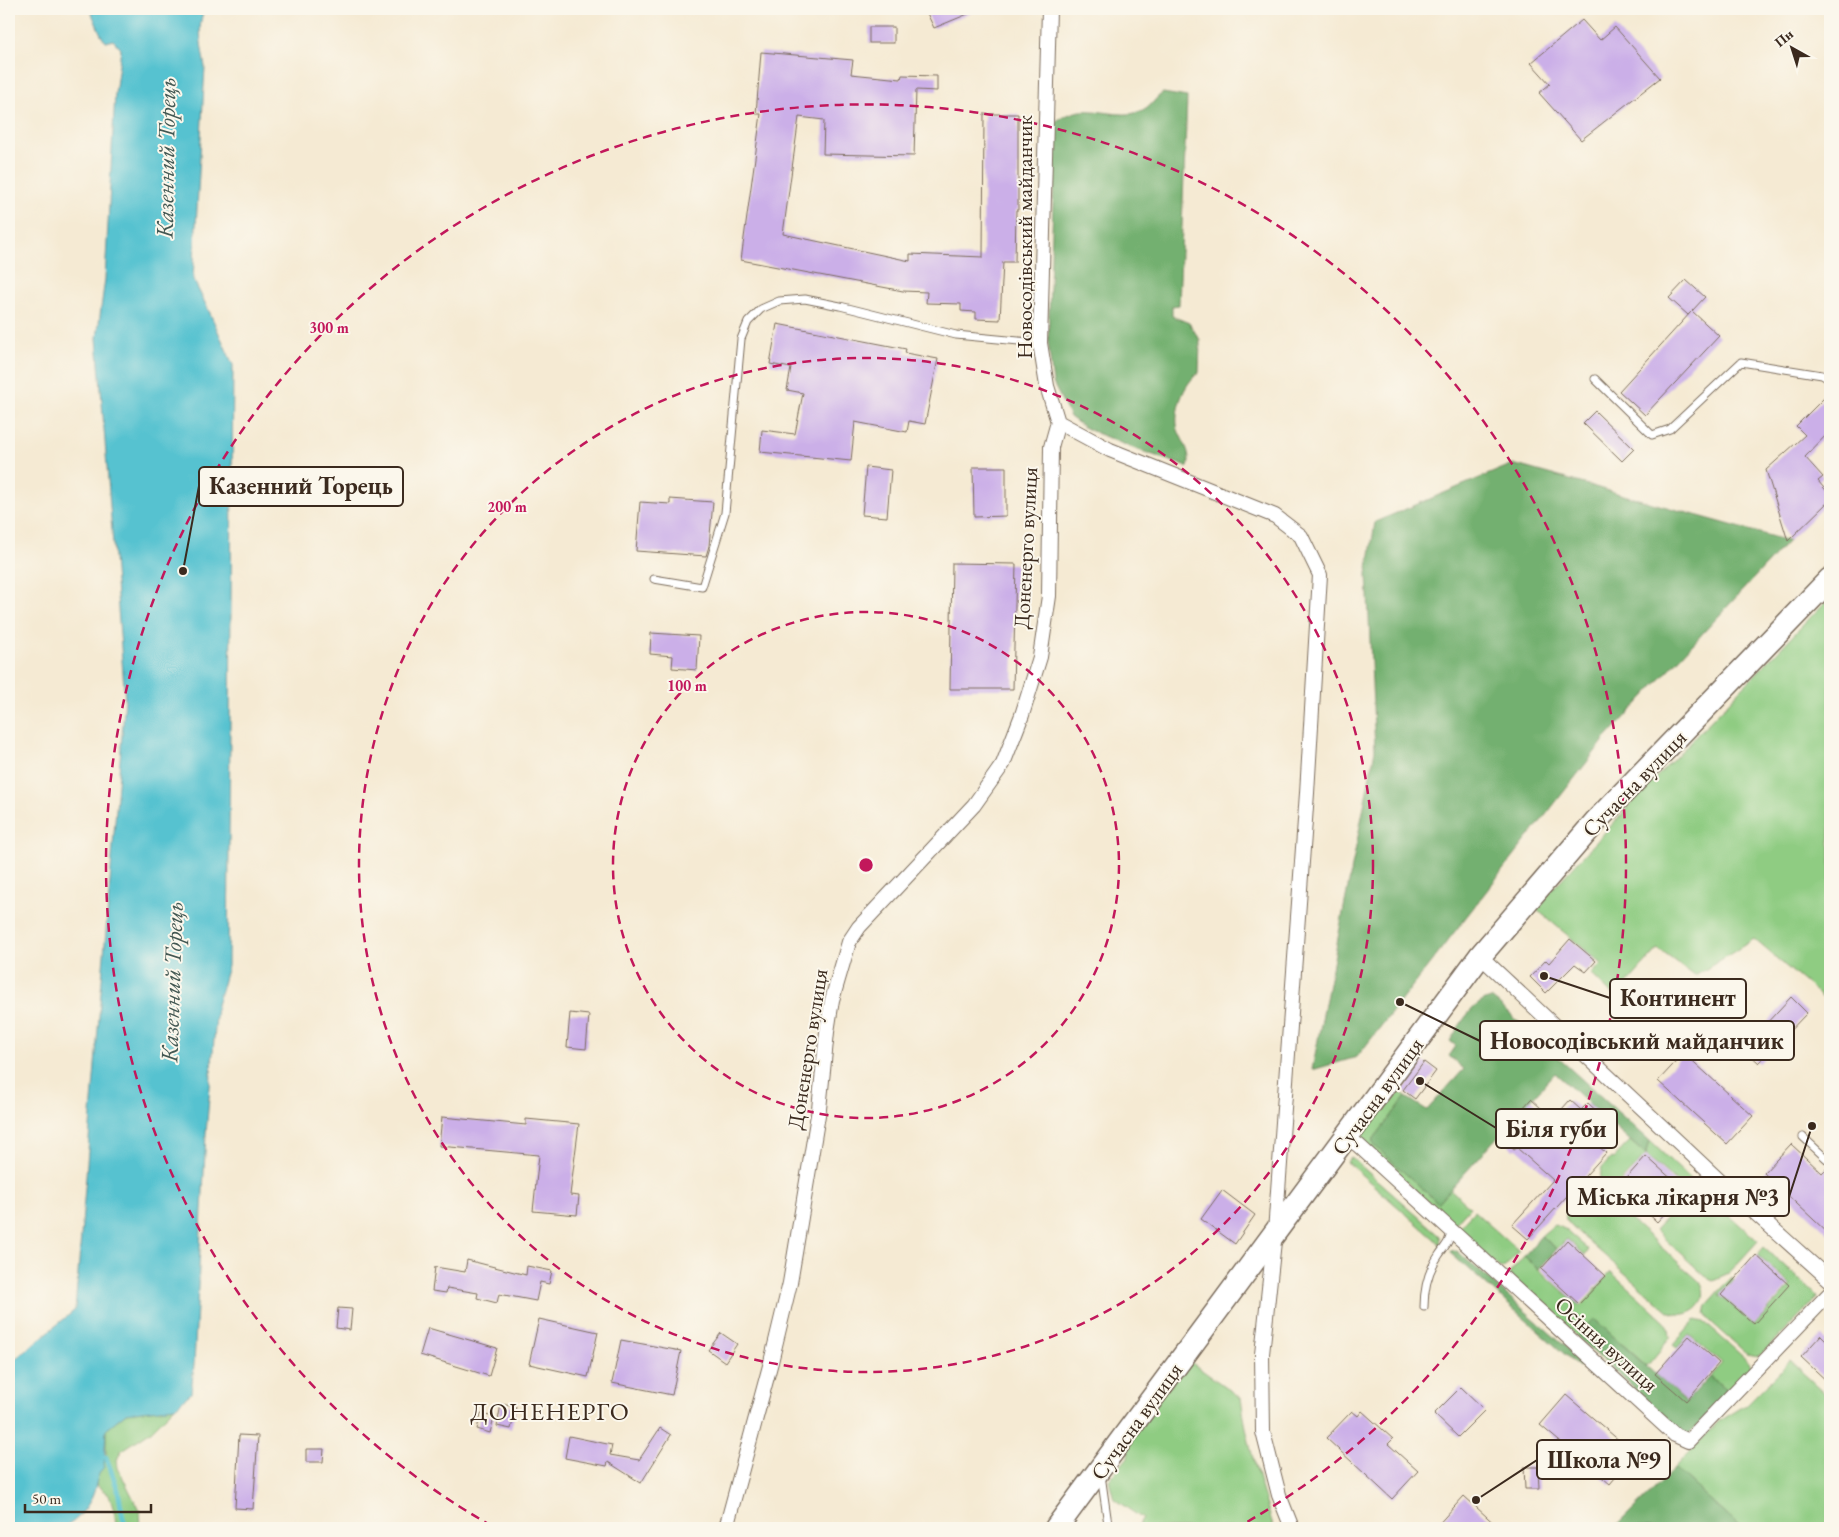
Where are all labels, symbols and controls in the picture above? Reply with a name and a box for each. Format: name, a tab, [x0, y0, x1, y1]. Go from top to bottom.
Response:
north arrow	[1766, 22, 1816, 72]
text: Пн	[1771, 25, 1797, 51]
water label: Казенний Торець	[149, 77, 182, 240]
street label: Новосодівський майданчик	[1010, 114, 1039, 359]
text: 300 m	[309, 318, 349, 337]
street label: Доненерго вулиця	[1007, 466, 1044, 630]
callout: Казенний Торець	[199, 467, 403, 506]
text: Казенний Торець	[209, 470, 393, 501]
text: 200 m	[487, 497, 527, 516]
text: 100 m	[667, 676, 707, 695]
street label: Сучасна вулиця	[1576, 723, 1693, 843]
centre of rings	[857, 856, 875, 874]
water label: Казенний Торець	[153, 901, 190, 1064]
street label: Доненерго вулиця	[780, 966, 835, 1132]
callout: Континент	[1610, 979, 1746, 1018]
text: Континент	[1620, 982, 1736, 1013]
callout: Новосодівський майданчик	[1480, 1021, 1794, 1060]
text: Новосодівський майданчик	[1490, 1025, 1785, 1056]
street label: Сучасна вулиця	[1325, 1032, 1430, 1161]
callout: Біля губи	[1496, 1109, 1617, 1148]
text: Біля губи	[1505, 1113, 1607, 1145]
callout: Міська лікарня №3	[1567, 1177, 1789, 1216]
text: Міська лікарня №3	[1577, 1181, 1779, 1212]
street label: Осіння вулиця	[1549, 1290, 1665, 1399]
street label: Сучасна вулиця	[1084, 1357, 1189, 1486]
district label: ДОНЕНЕРГО	[470, 1395, 630, 1427]
callout: Школа №9	[1537, 1440, 1670, 1479]
text: Школа №9	[1547, 1444, 1661, 1475]
scale bar	[25, 1482, 151, 1514]
text: 50 m	[32, 1489, 61, 1508]

